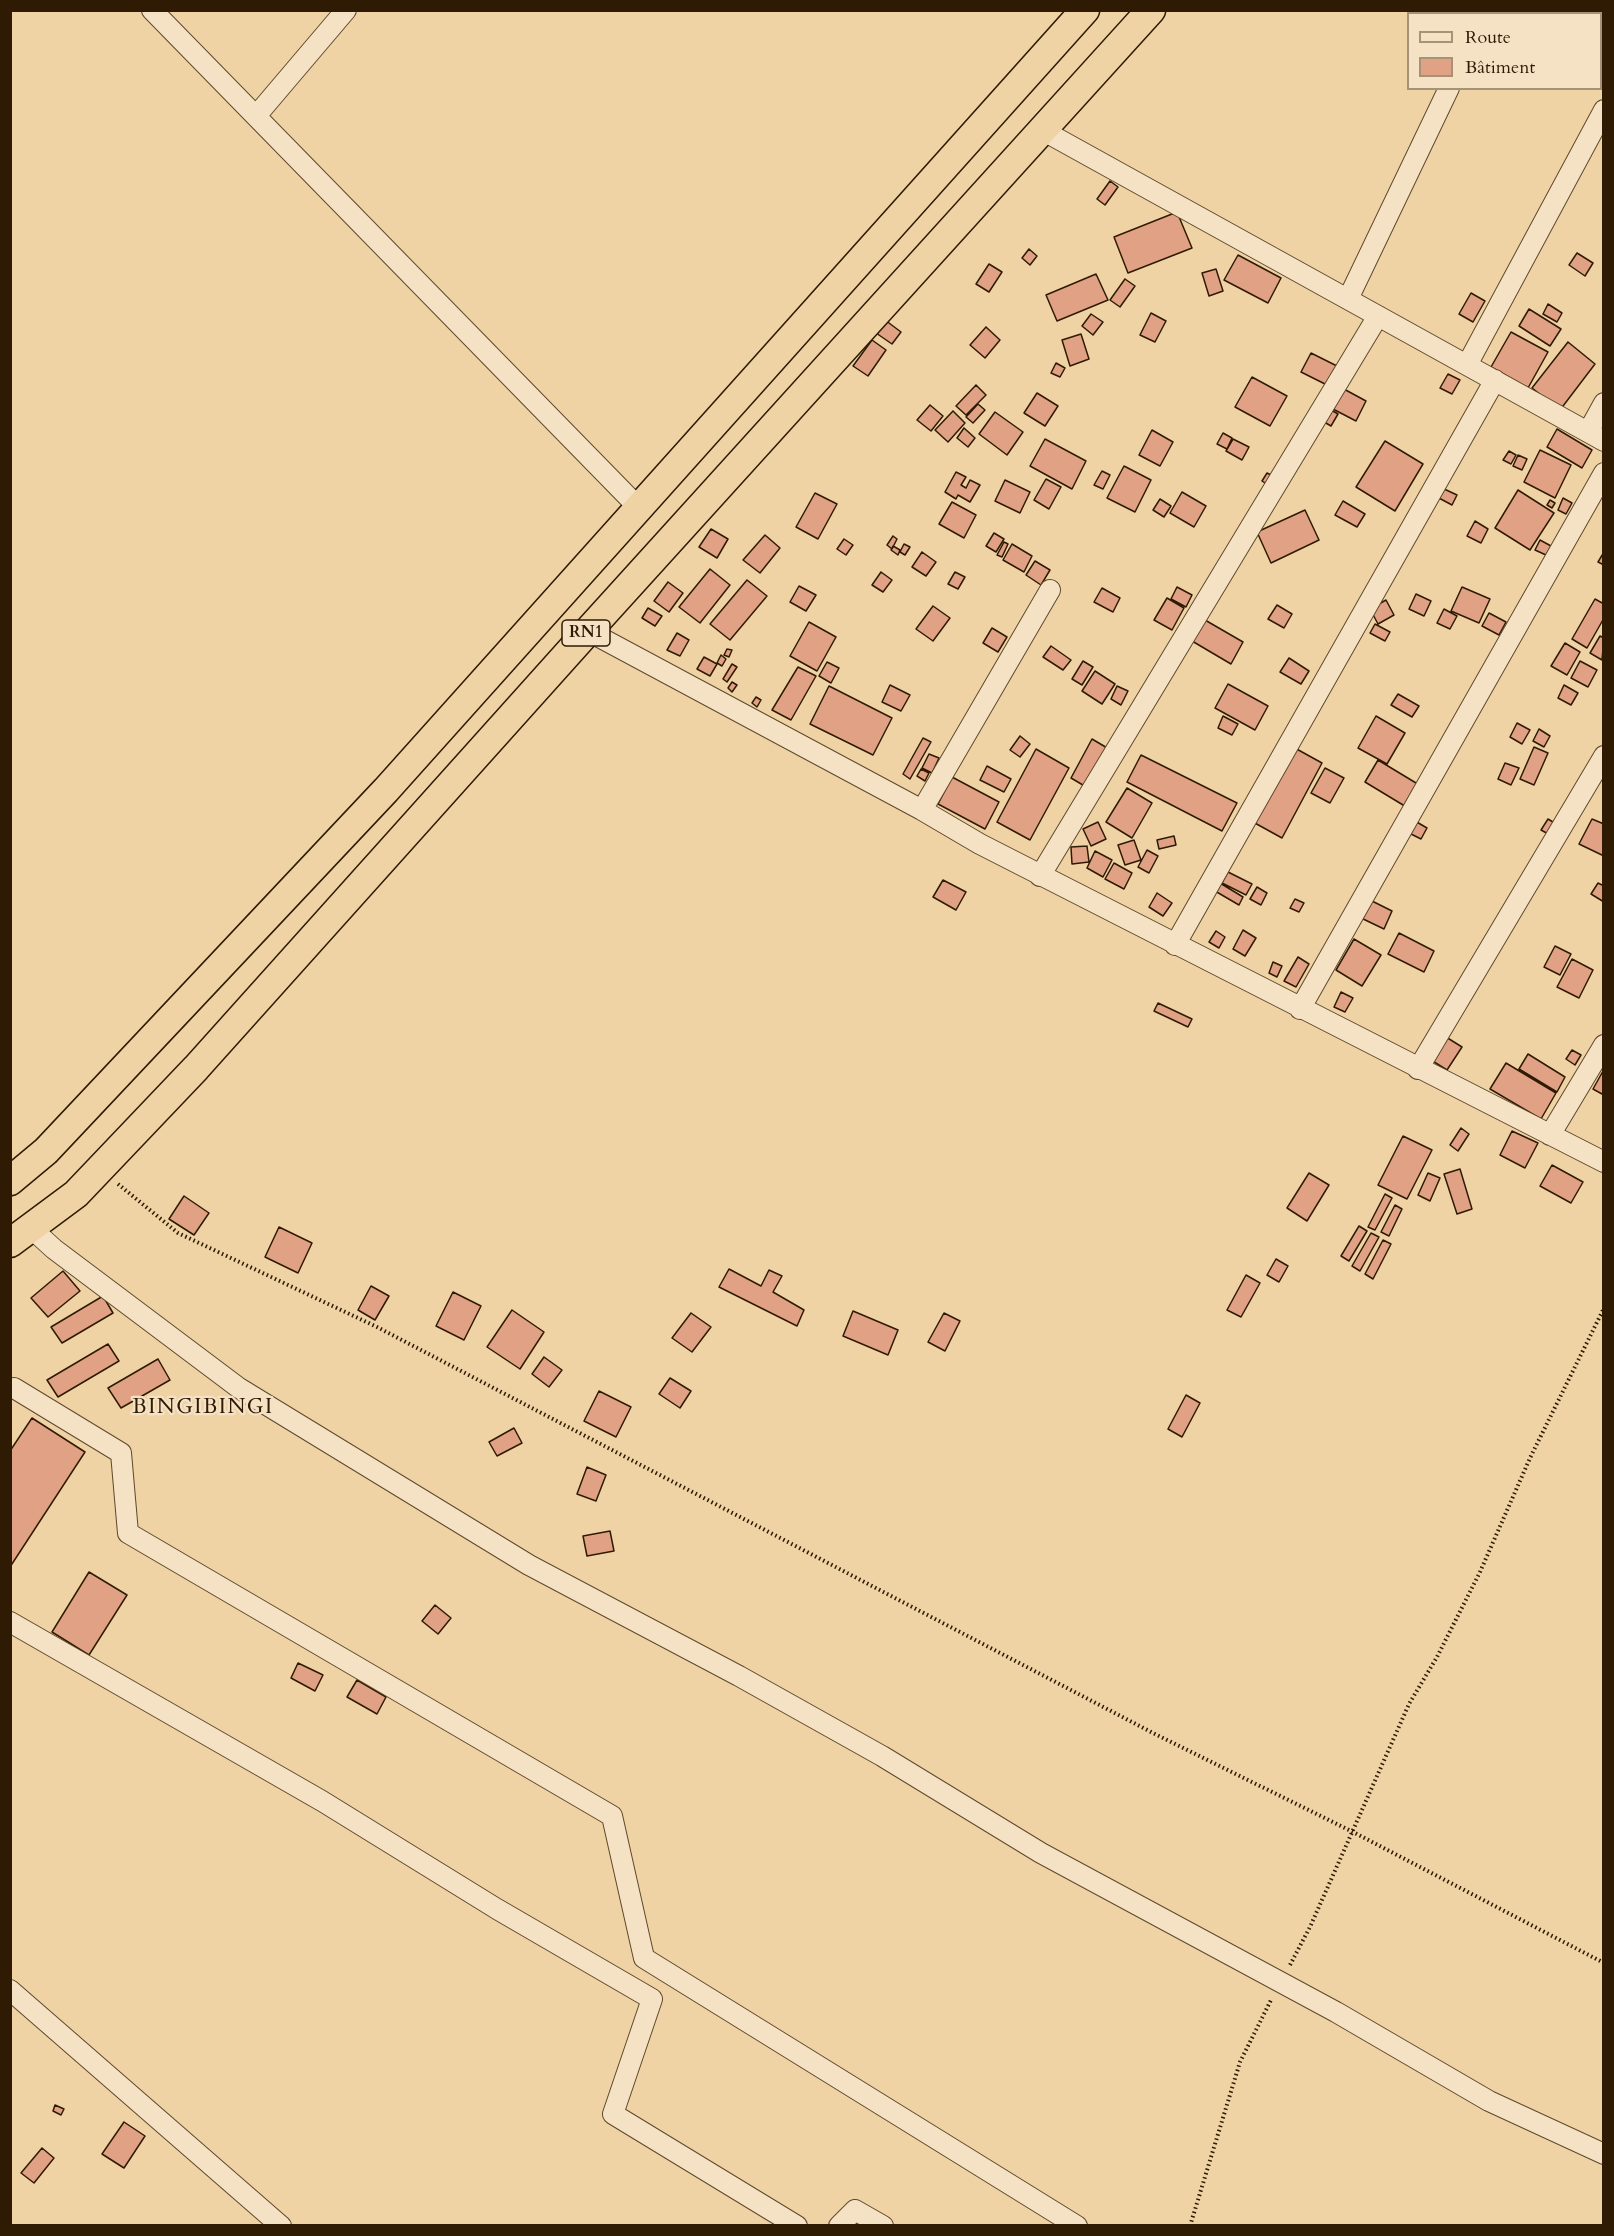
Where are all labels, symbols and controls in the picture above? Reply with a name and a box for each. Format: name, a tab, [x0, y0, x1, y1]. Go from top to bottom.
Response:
legend	[1407, 12, 1602, 90]
text: Route	[1465, 25, 1511, 50]
text: Bâtiment	[1465, 55, 1535, 80]
road number: RN1	[562, 620, 610, 646]
district label: BINGIBINGI	[132, 1395, 274, 1421]

